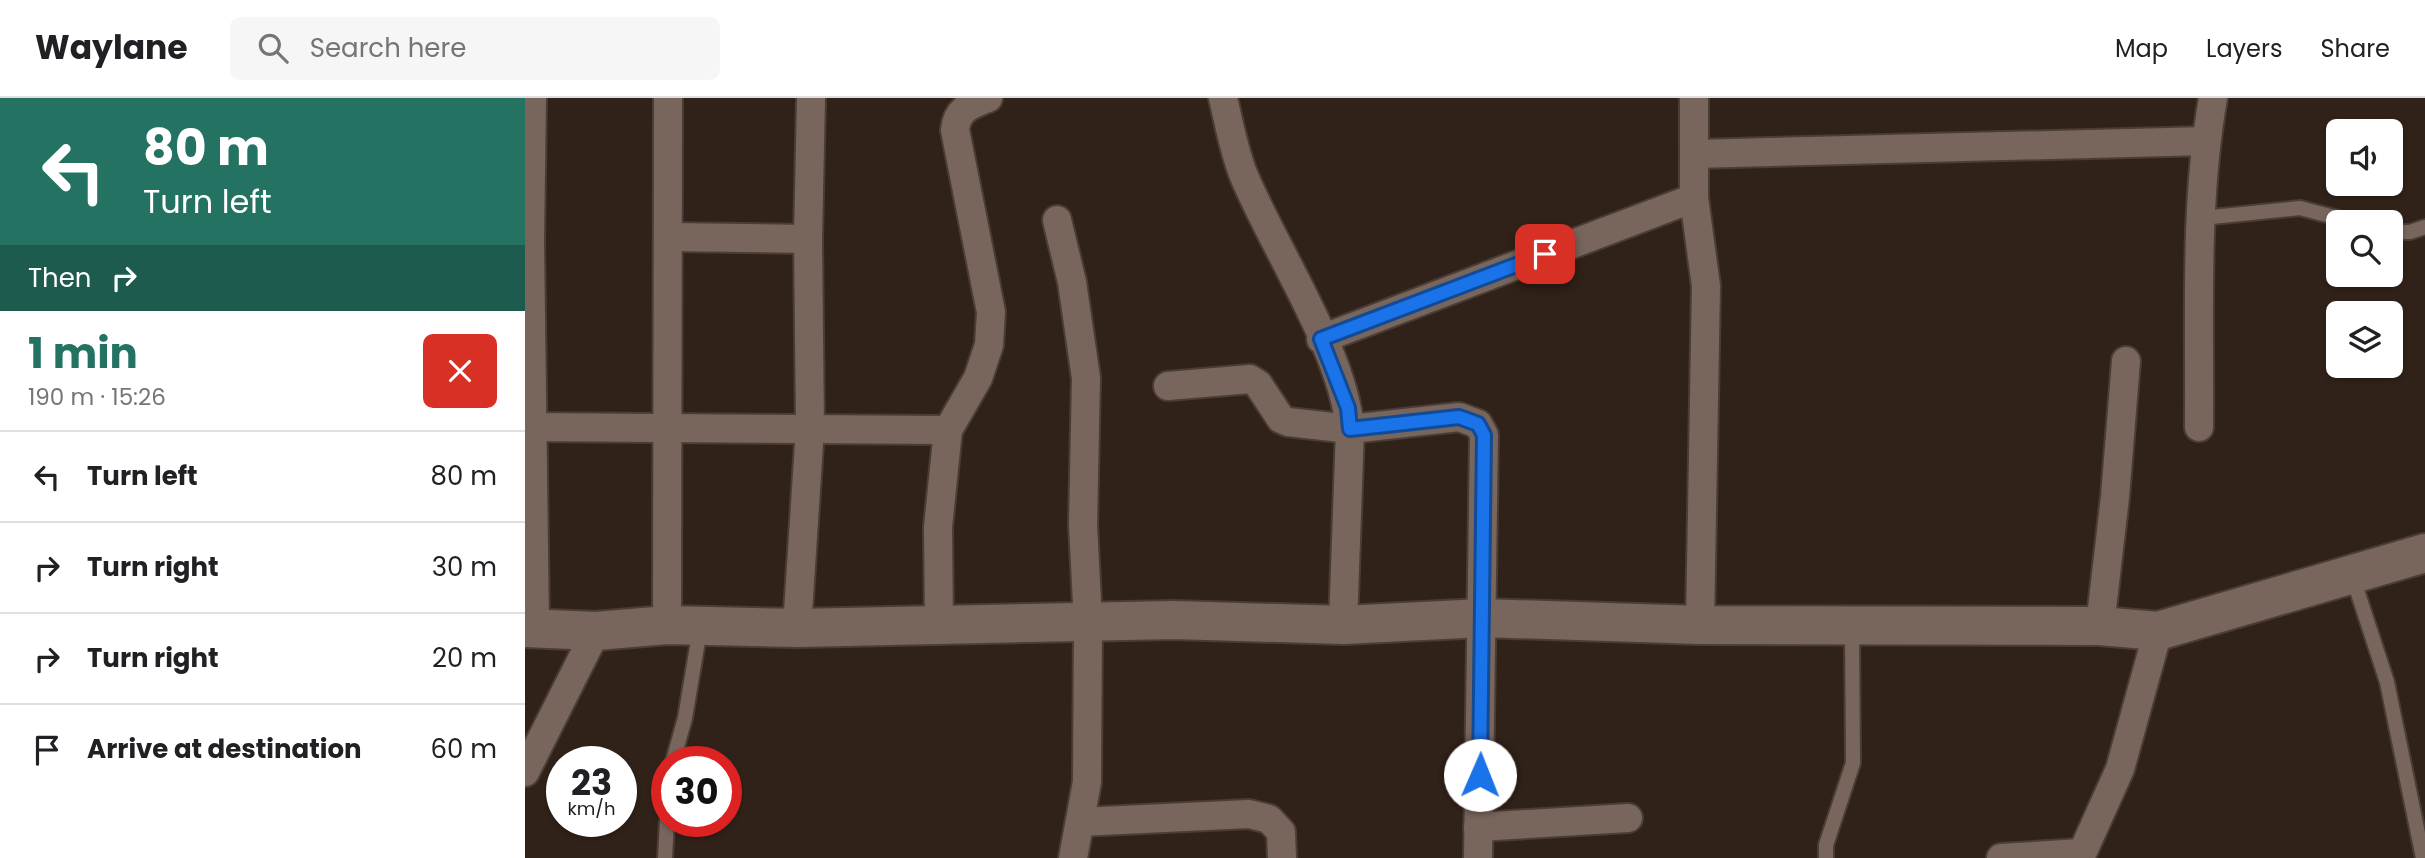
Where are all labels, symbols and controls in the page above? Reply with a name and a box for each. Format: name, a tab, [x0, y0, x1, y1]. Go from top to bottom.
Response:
search box	[230, 17, 720, 80]
text: Waylane	[35, 24, 188, 71]
icon: search	[254, 29, 292, 67]
text: Search here	[310, 30, 466, 66]
text: Map	[2115, 32, 2168, 65]
text: Layers	[2206, 32, 2282, 65]
text: Share	[2320, 32, 2390, 65]
text: 80 m	[143, 114, 269, 182]
map controls	[2326, 119, 2403, 378]
button: sound	[2326, 119, 2403, 196]
icon: left	[28, 126, 119, 217]
text: Turn left	[143, 179, 272, 224]
button: search	[2326, 210, 2403, 287]
pin	[1515, 224, 1575, 284]
icon: arrive	[1526, 235, 1564, 273]
icon: right	[105, 259, 143, 297]
text: Then	[28, 260, 91, 296]
button: layers	[2326, 301, 2403, 378]
text: 1 min	[28, 324, 138, 383]
button: close	[423, 334, 497, 408]
text: 190 m · 15:26	[28, 381, 166, 413]
icon: left	[28, 458, 66, 496]
text: Turn left	[87, 458, 198, 494]
text: 80 m	[431, 458, 497, 494]
icon: right	[28, 549, 66, 587]
text: Turn right	[87, 549, 219, 585]
text: 30 m	[432, 549, 497, 585]
icon: right	[28, 640, 66, 678]
text: Turn right	[87, 640, 219, 676]
text: 20 m	[432, 640, 497, 676]
icon: arrive	[28, 731, 66, 769]
text: Arrive at destination	[87, 731, 362, 767]
text: 60 m	[430, 731, 497, 767]
position arrow	[1443, 738, 1517, 812]
speed limit sign: 30	[651, 746, 742, 837]
text: 23	[571, 758, 612, 807]
text: km/h	[568, 796, 615, 821]

